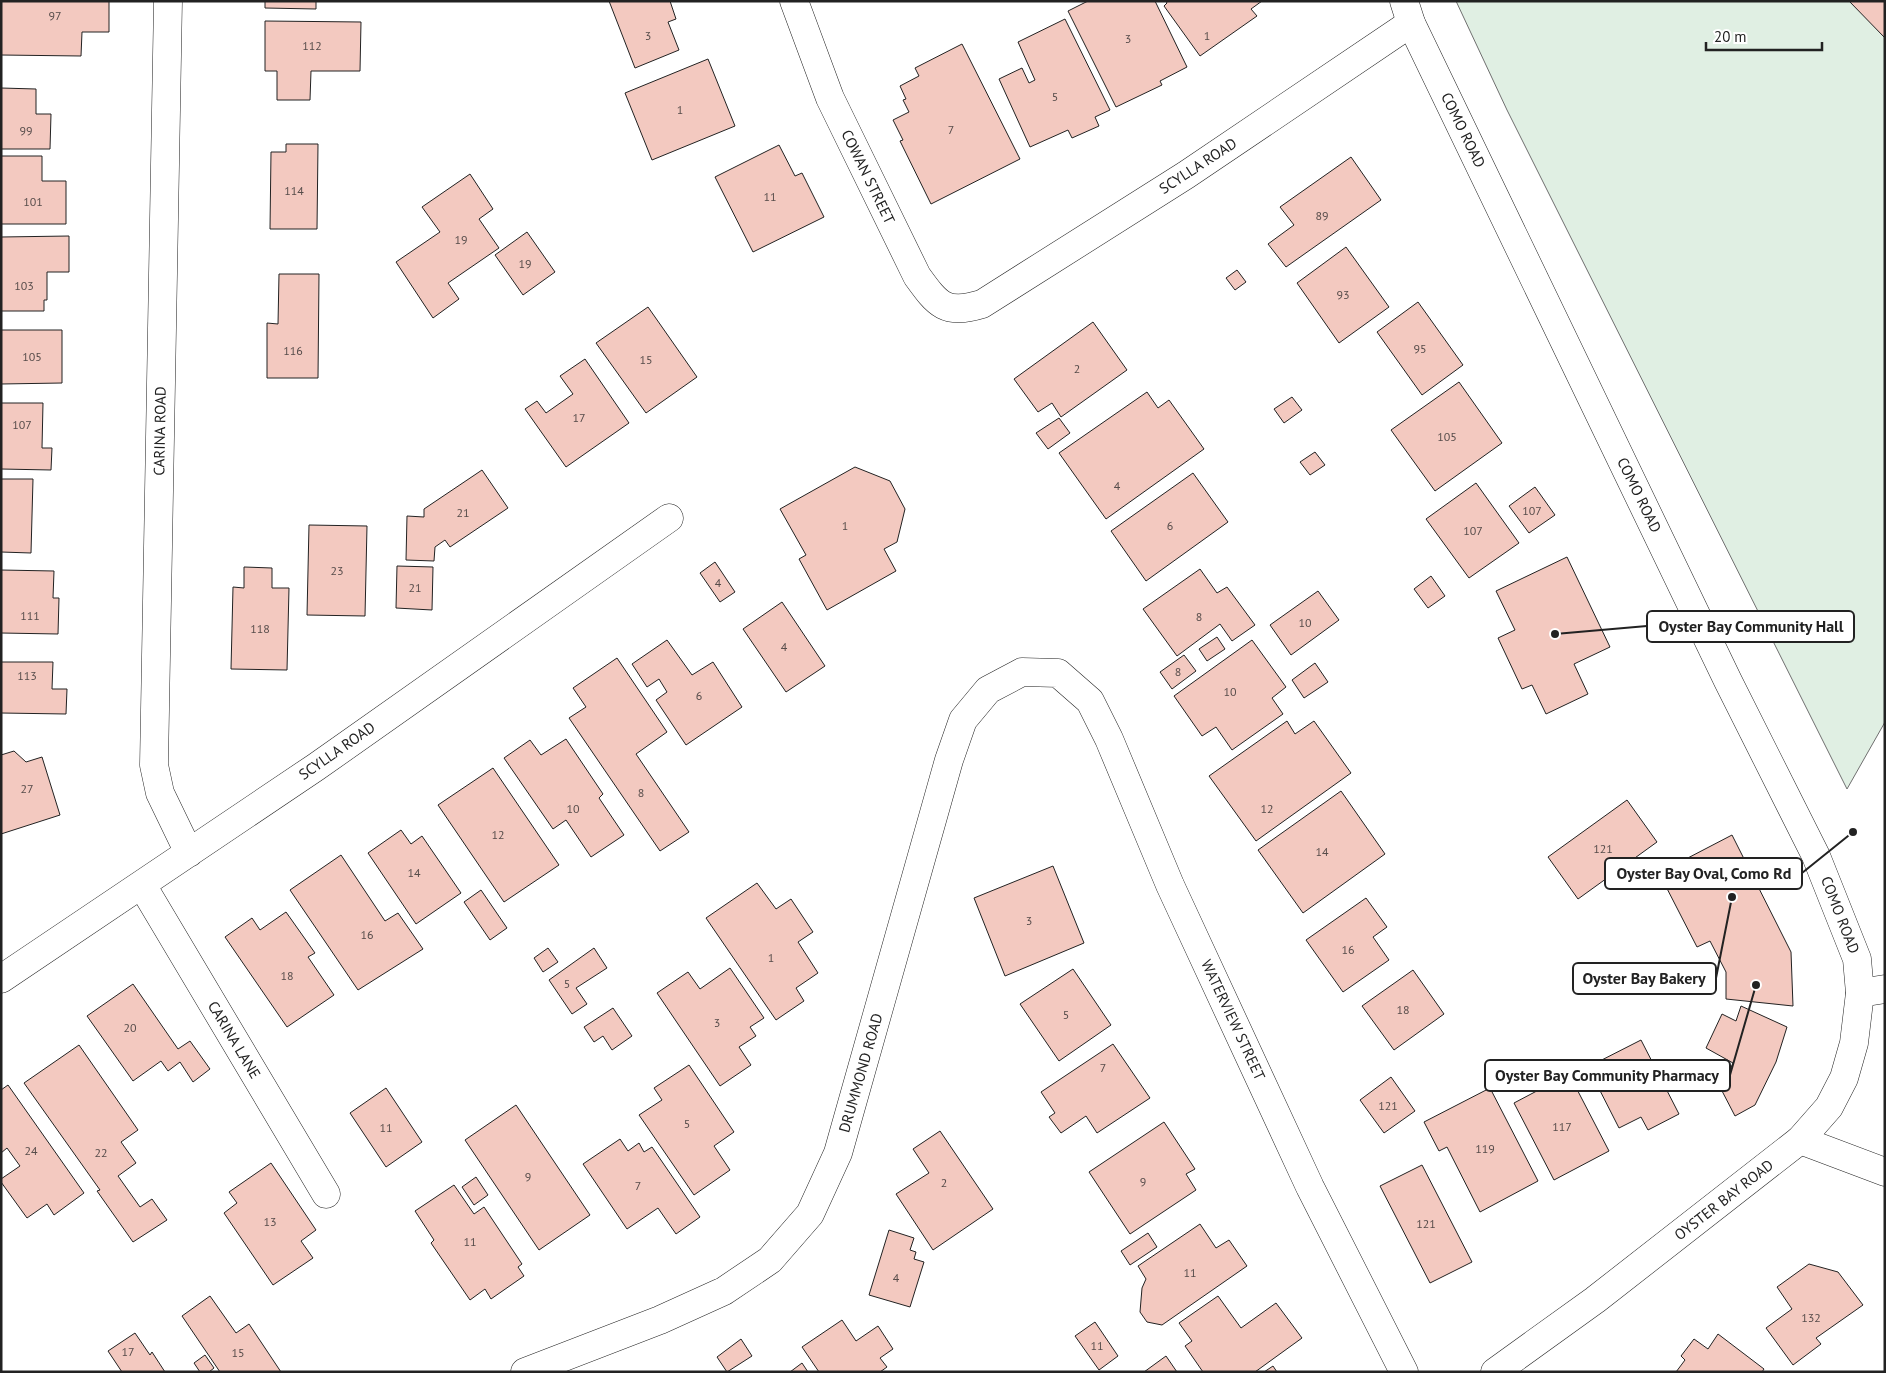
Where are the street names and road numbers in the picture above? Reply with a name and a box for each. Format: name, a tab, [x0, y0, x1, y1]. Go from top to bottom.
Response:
street label: COMO ROAD	[1437, 89, 1490, 170]
street label: COWAN STREET	[837, 126, 900, 228]
street label: SCYLLA ROAD	[1155, 133, 1240, 198]
street label: CARINA ROAD	[149, 386, 170, 476]
street label: COMO ROAD	[1613, 454, 1666, 535]
street label: SCYLLA ROAD	[295, 717, 379, 784]
street label: COMO ROAD	[1817, 873, 1864, 956]
street label: WATERVIEW STREET	[1197, 956, 1270, 1084]
street label: CARINA LANE	[204, 997, 265, 1082]
street label: DRUMMOND ROAD	[834, 1011, 887, 1135]
street label: OYSTER BAY ROAD	[1670, 1155, 1777, 1244]

